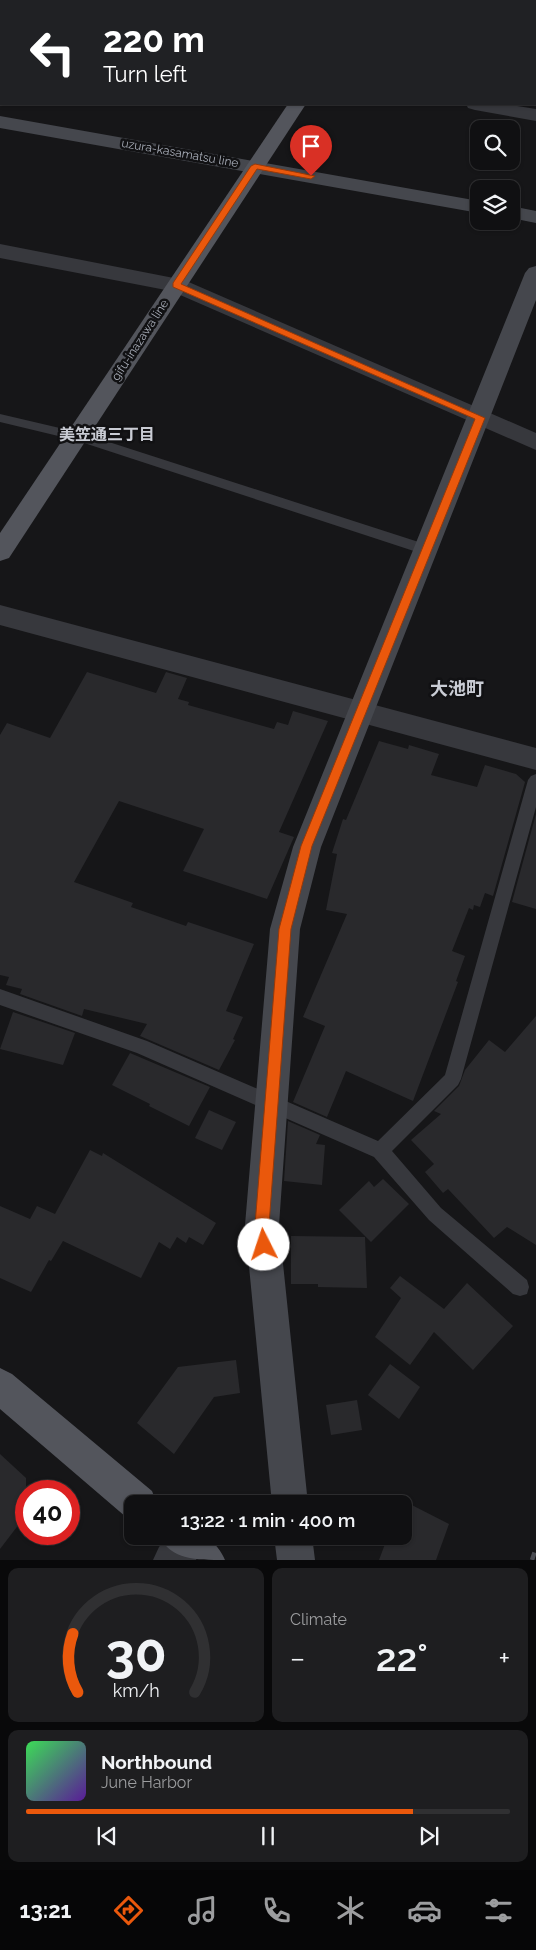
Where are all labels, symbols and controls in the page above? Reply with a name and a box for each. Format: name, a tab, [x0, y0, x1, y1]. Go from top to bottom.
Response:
text: 220 m	[103, 19, 205, 60]
icon: left	[20, 20, 85, 85]
text: Turn left	[103, 61, 187, 87]
map controls	[470, 120, 520, 230]
button: search	[470, 120, 520, 170]
pin	[290, 125, 332, 176]
icon: arrive	[297, 132, 325, 160]
street label: uzura-kasamatsu line	[120, 136, 240, 170]
button: layers	[470, 180, 520, 230]
street label: gifu-inazawa line	[109, 297, 171, 383]
district label: 美笠通三丁目	[59, 425, 155, 444]
district label: 大池町	[430, 678, 484, 699]
position arrow	[237, 1218, 289, 1270]
speed limit sign: 40	[15, 1480, 80, 1545]
text: 13:22 · 1 min · 400 m	[181, 1509, 355, 1531]
text: Climate	[290, 1610, 347, 1629]
text: 30	[106, 1622, 166, 1683]
text: 22°	[376, 1635, 428, 1680]
text: −	[290, 1642, 305, 1675]
text: +	[498, 1642, 510, 1675]
text: km/h	[112, 1680, 160, 1701]
text: Northbound	[101, 1751, 212, 1773]
text: June Harbor	[101, 1773, 192, 1792]
icon: previous	[93, 1822, 121, 1850]
icon: pause	[254, 1822, 282, 1850]
icon: next	[415, 1822, 443, 1850]
icon: directions	[111, 1893, 146, 1928]
icon: music	[185, 1893, 220, 1928]
icon: phone	[259, 1893, 294, 1928]
icon: climate	[333, 1893, 368, 1928]
icon: car	[407, 1893, 442, 1928]
icon: filters	[481, 1893, 516, 1928]
text: 13:21	[20, 1897, 71, 1923]

